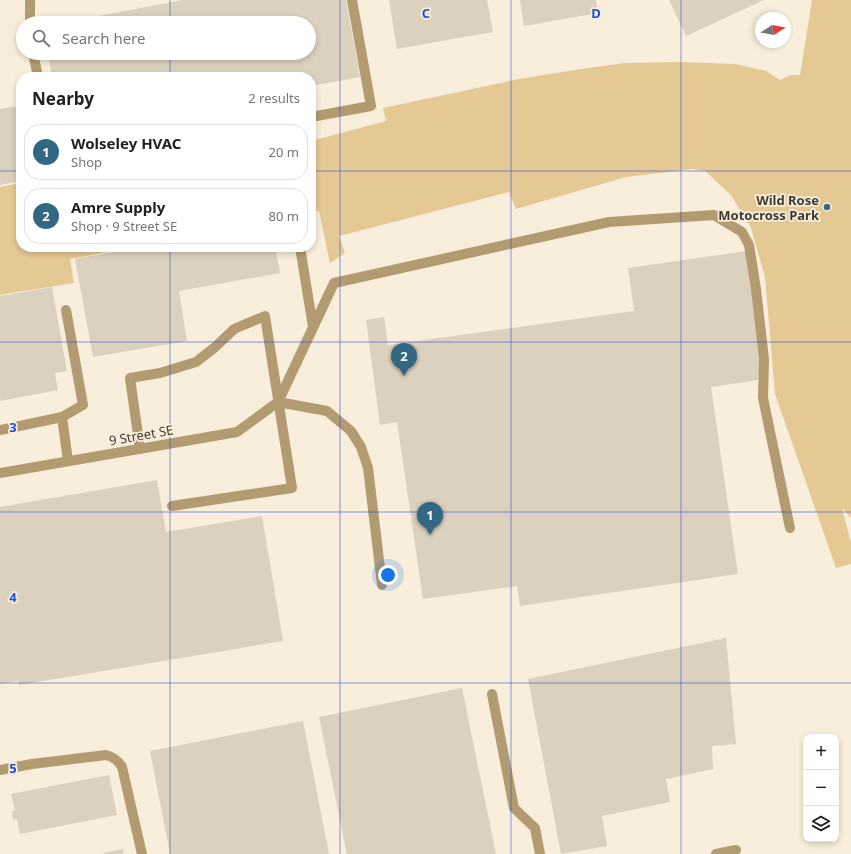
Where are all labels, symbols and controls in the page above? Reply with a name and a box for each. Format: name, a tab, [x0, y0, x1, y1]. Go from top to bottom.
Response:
text: C	[422, 4, 430, 22]
text: D	[591, 4, 601, 22]
north arrow	[755, 12, 791, 48]
search box	[16, 16, 316, 60]
icon: search	[30, 27, 52, 49]
text: Search here	[62, 28, 145, 48]
text: Nearby	[32, 87, 94, 110]
text: 2 results	[248, 89, 300, 107]
text: Wolseley HVAC	[71, 133, 181, 153]
text: 1	[42, 143, 50, 161]
text: 20 m	[269, 143, 299, 161]
text: Shop	[71, 153, 102, 171]
place label: Wild Rose Motocross Park	[718, 191, 820, 224]
text: Amre Supply	[71, 197, 165, 217]
marker: Wild Rose Motocross Park	[822, 202, 832, 212]
text: 2	[42, 207, 50, 225]
text: 80 m	[269, 207, 299, 225]
text: Shop · 9 Street SE	[71, 217, 177, 235]
pin: 2	[391, 343, 417, 376]
text: 3	[9, 418, 17, 436]
street label: 9 Street SE	[108, 421, 174, 449]
pin: 1	[417, 502, 443, 535]
your location	[378, 565, 398, 585]
text: 4	[9, 588, 17, 606]
map controls	[803, 734, 839, 842]
button: +	[803, 734, 839, 770]
text: 5	[9, 759, 17, 777]
button: −	[803, 770, 839, 806]
button: layers	[803, 806, 839, 842]

